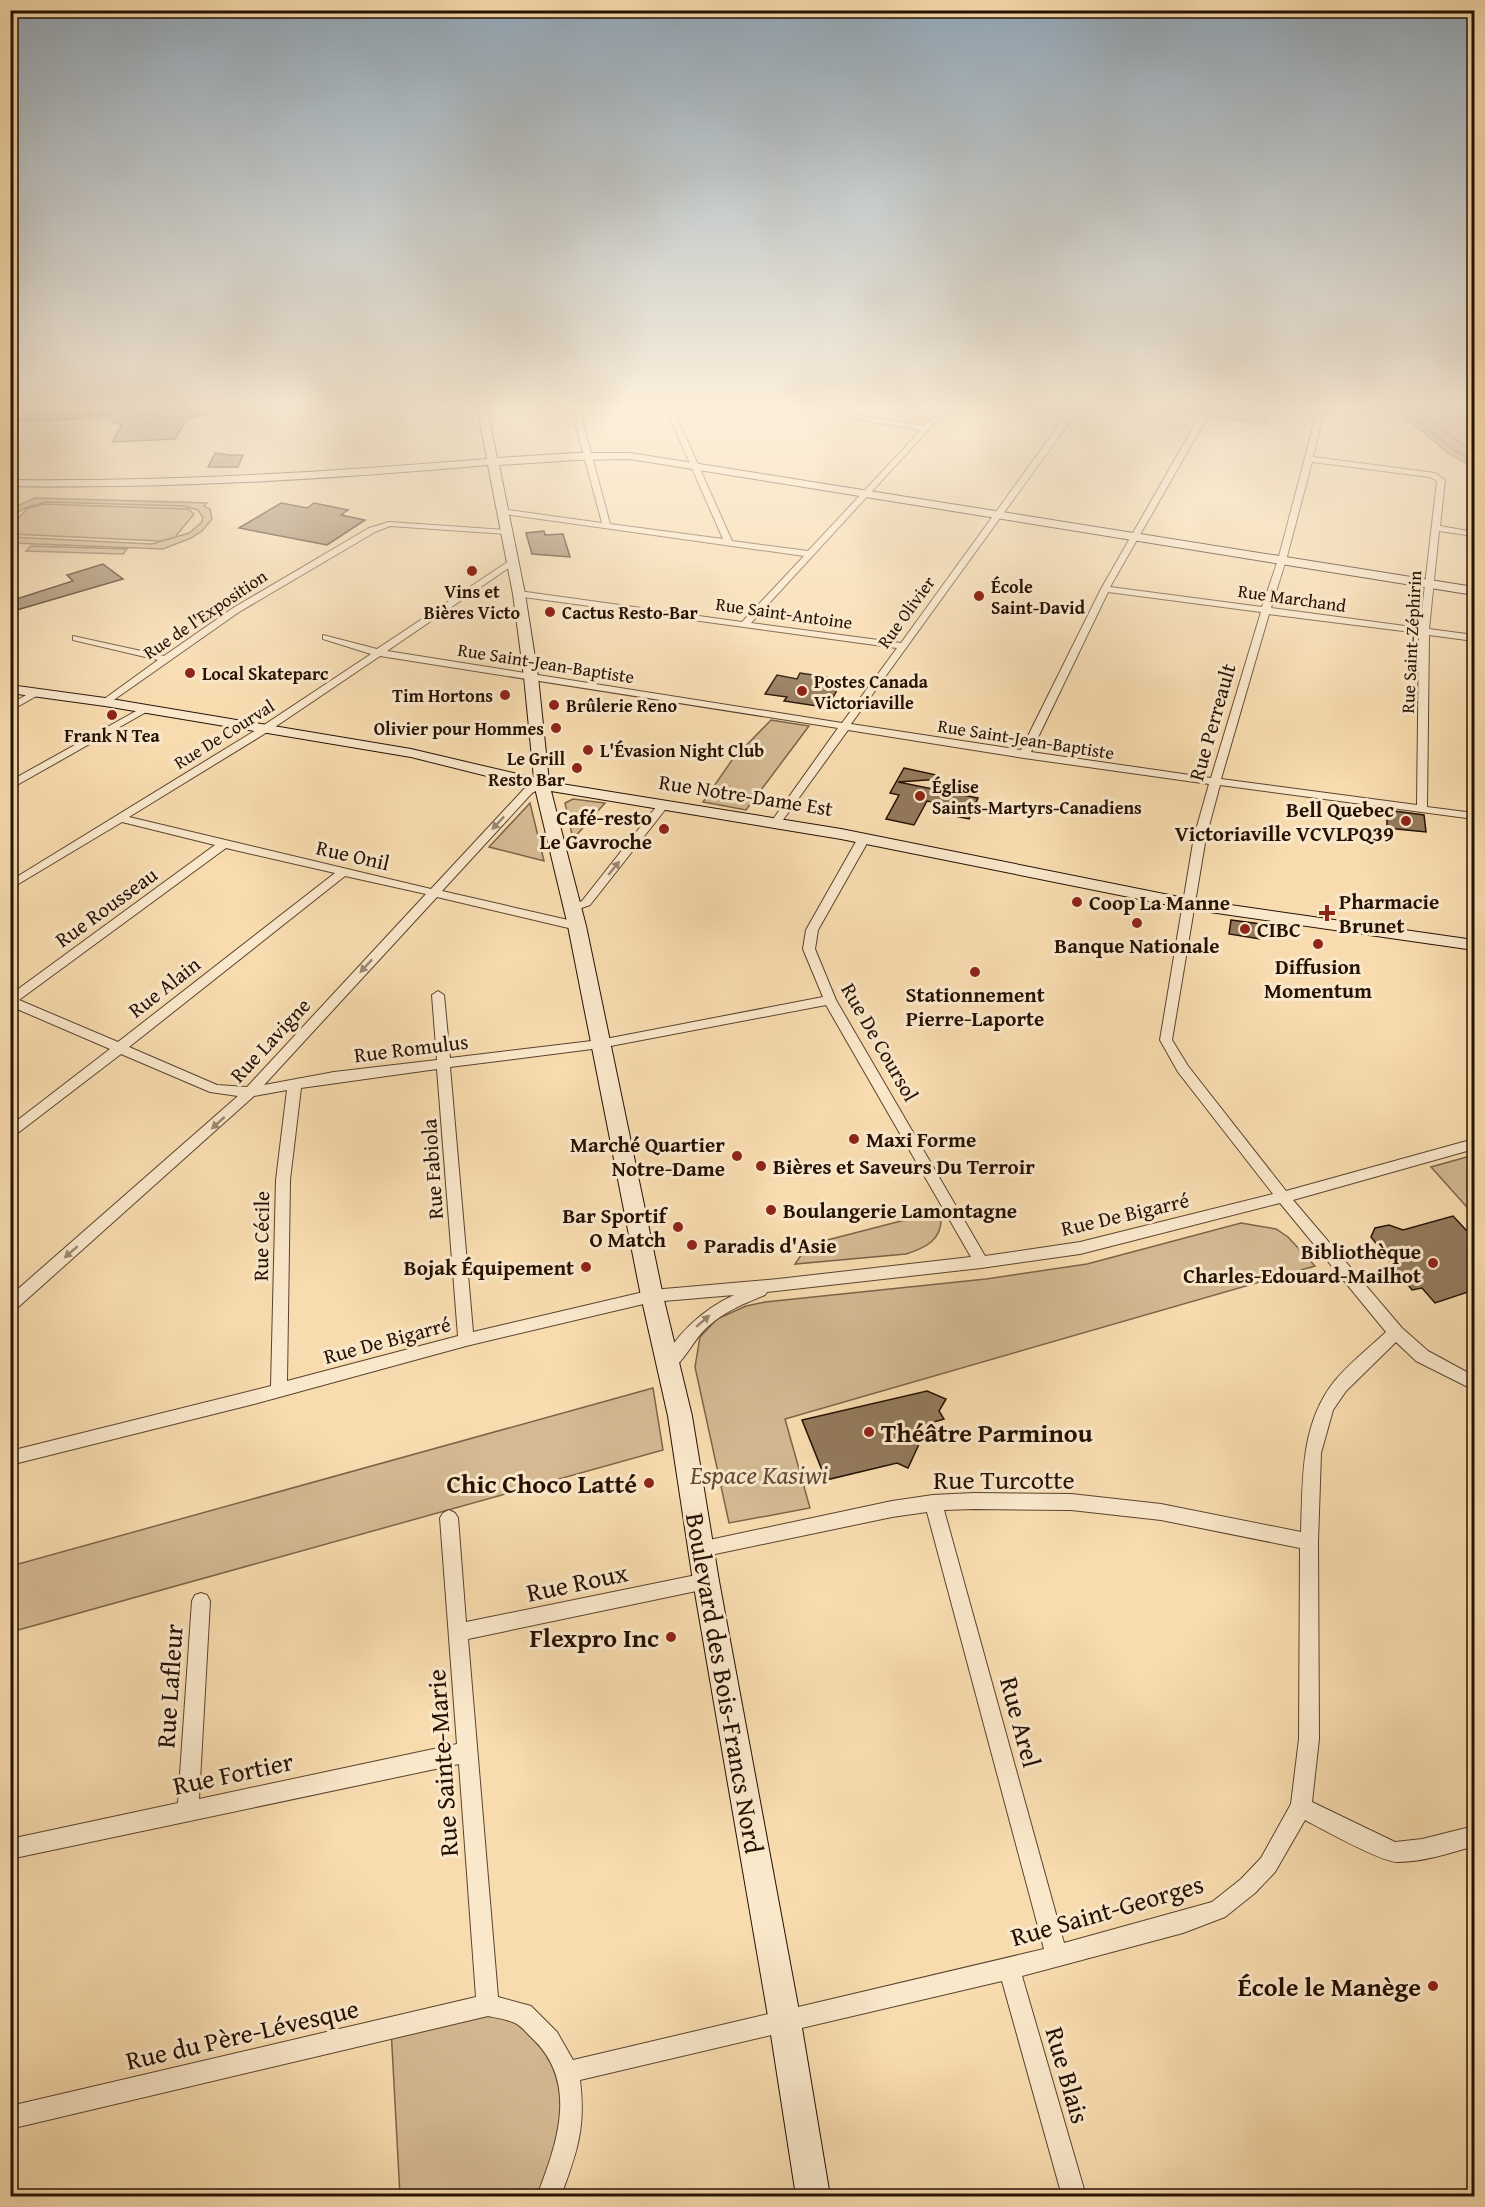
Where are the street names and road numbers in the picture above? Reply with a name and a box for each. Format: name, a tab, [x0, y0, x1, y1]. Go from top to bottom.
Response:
street label: Rue de l'Exposition	[138, 562, 272, 666]
street label: Rue Olivier	[871, 570, 942, 654]
street label: Rue Saint-Zéphirin	[1394, 570, 1428, 714]
street label: Rue Marchand	[1236, 577, 1348, 619]
street label: Rue Saint-Antoine	[714, 590, 854, 636]
street label: Rue Saint-Jean-Baptiste	[456, 636, 636, 690]
street label: Rue Perreault	[1180, 659, 1244, 784]
street label: Rue De Courval	[168, 692, 280, 776]
street label: Rue Saint-Jean-Baptiste	[936, 712, 1116, 766]
street label: Rue Notre-Dame Est	[657, 766, 836, 824]
street label: Rue Onil	[313, 832, 393, 878]
street label: Rue Rousseau	[48, 859, 164, 955]
street label: Rue Alain	[121, 949, 207, 1025]
street label: Rue De Coursol	[834, 977, 927, 1107]
street label: Rue Lavigne	[222, 990, 318, 1089]
street label: Rue Romulus	[352, 1026, 470, 1070]
street label: Rue Fabiola	[413, 1118, 451, 1220]
street label: Rue De Bigarré	[1058, 1184, 1192, 1244]
street label: Rue Cécile	[245, 1191, 277, 1281]
street label: Rue De Bigarré	[320, 1308, 454, 1372]
street label: Rue Turcotte	[933, 1460, 1075, 1499]
street label: Boulevard des Bois-Francs Nord	[676, 1510, 774, 1856]
street label: Rue Roux	[523, 1552, 632, 1612]
street label: Rue Lafleur	[145, 1622, 193, 1749]
street label: Rue Sainte-Marie	[416, 1668, 468, 1858]
street label: Rue Arel	[990, 1672, 1052, 1772]
street label: Rue Fortier	[169, 1741, 297, 1805]
street label: Rue Saint-Georges	[1006, 1864, 1208, 1956]
street label: Rue du Père-Lévesque	[122, 1988, 362, 2080]
street label: Rue Blais	[1036, 2022, 1100, 2128]

